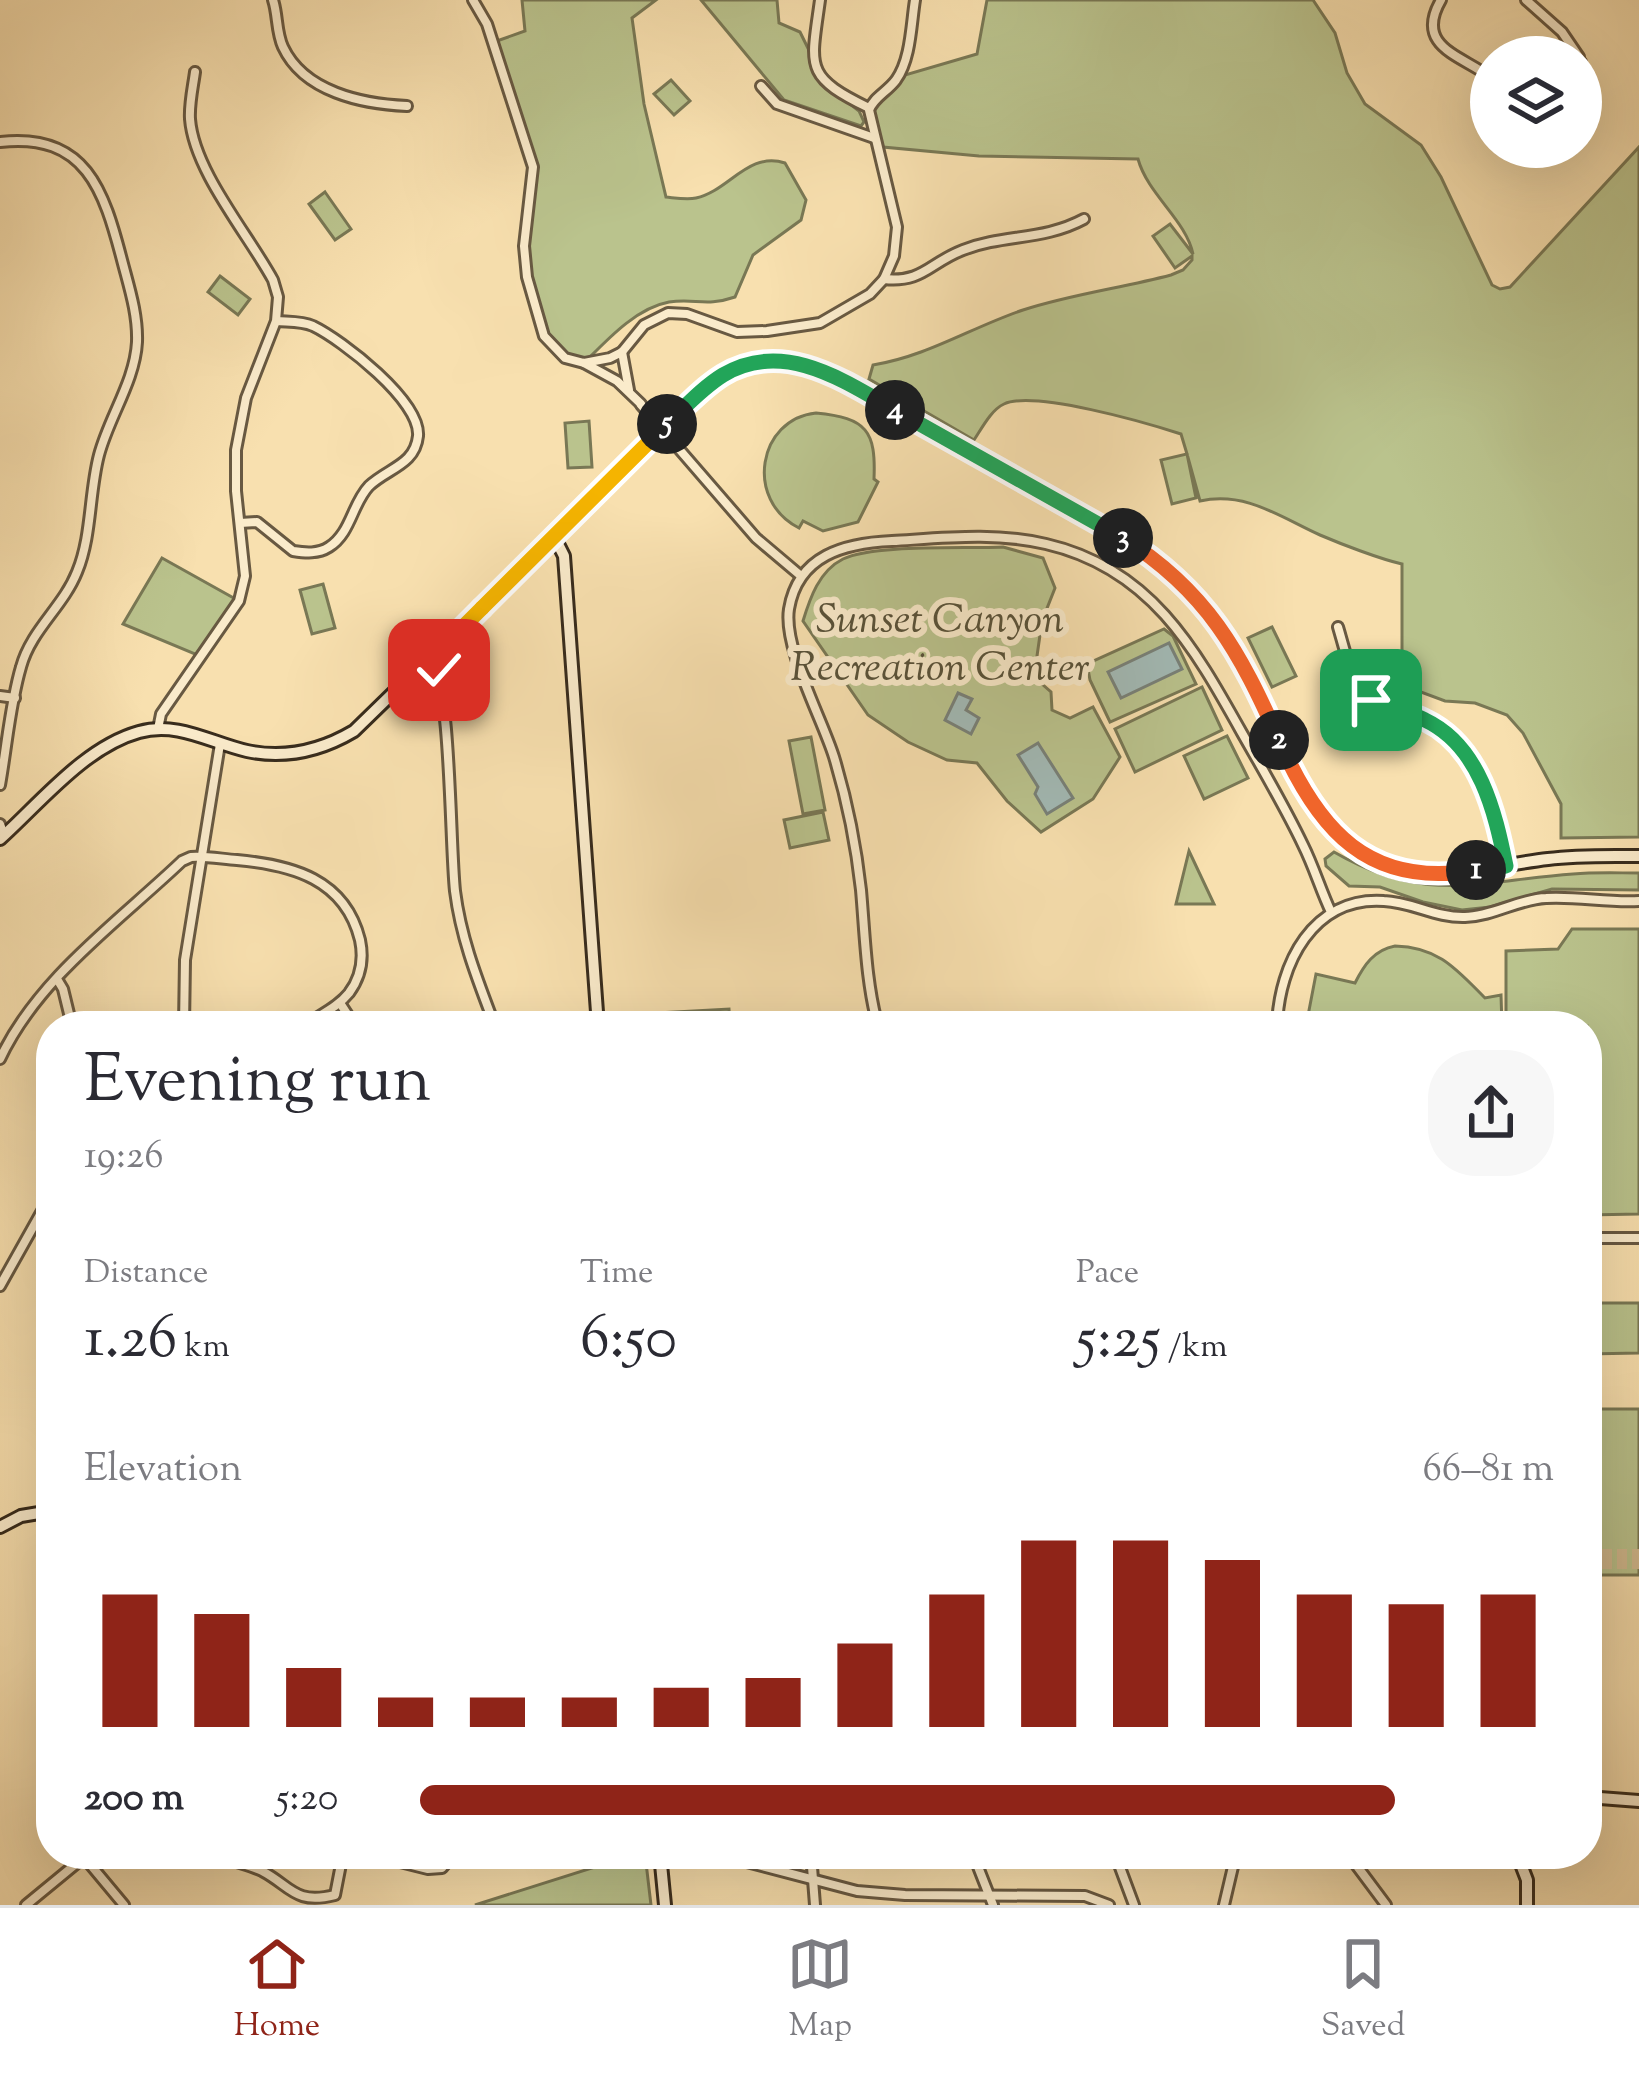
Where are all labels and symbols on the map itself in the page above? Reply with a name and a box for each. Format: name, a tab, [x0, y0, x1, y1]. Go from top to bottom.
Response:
pin: 4	[865, 380, 925, 440]
pin: 5	[637, 394, 697, 454]
pin: 3	[1093, 508, 1153, 568]
park label: Sunset Canyon Recreation Center	[791, 592, 1090, 700]
pin	[388, 619, 490, 721]
pin	[1320, 649, 1422, 751]
pin: 2	[1249, 710, 1309, 770]
pin: 1	[1446, 840, 1506, 900]

